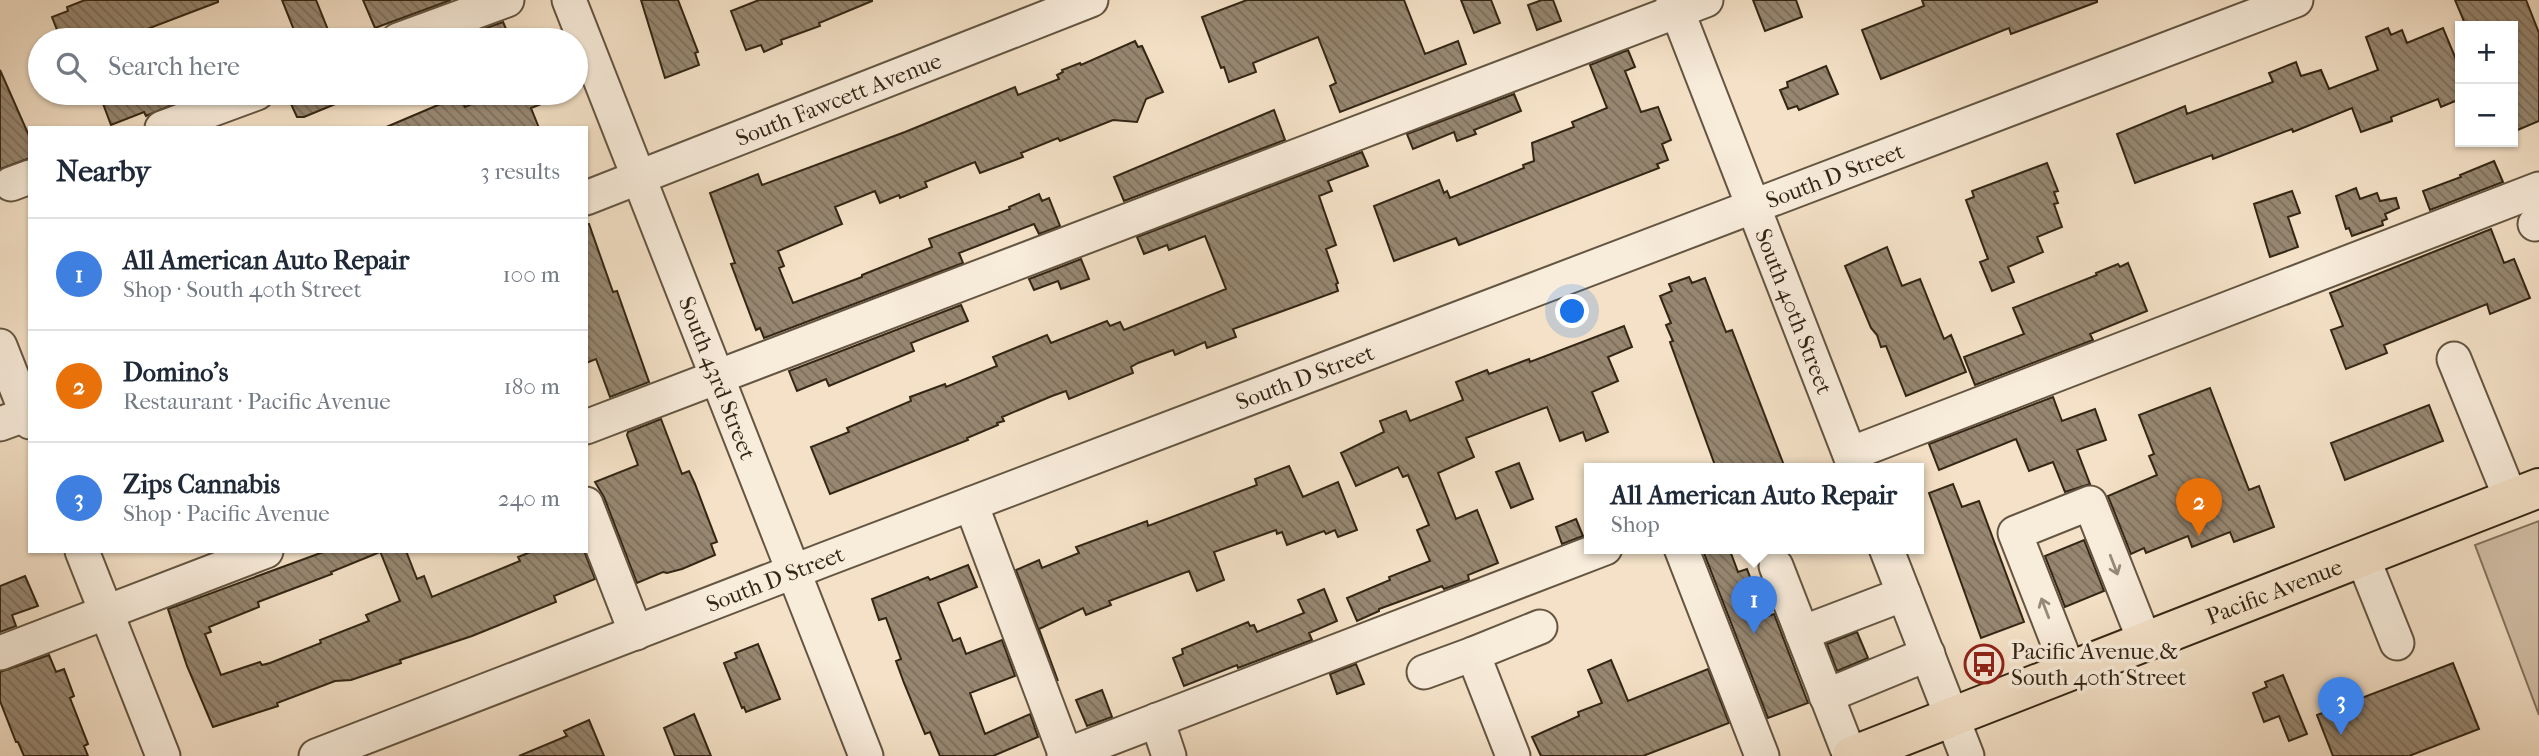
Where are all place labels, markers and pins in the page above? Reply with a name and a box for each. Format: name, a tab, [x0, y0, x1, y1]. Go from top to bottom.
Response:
pin: 2	[2176, 478, 2222, 536]
pin: 1	[1731, 576, 1777, 634]
place label: Pacific Avenue & South 40th Street	[2011, 638, 2186, 691]
bus stop icon: Pacific Avenue & South 40th Street	[1963, 643, 2005, 685]
pin: 3	[2318, 677, 2364, 735]

